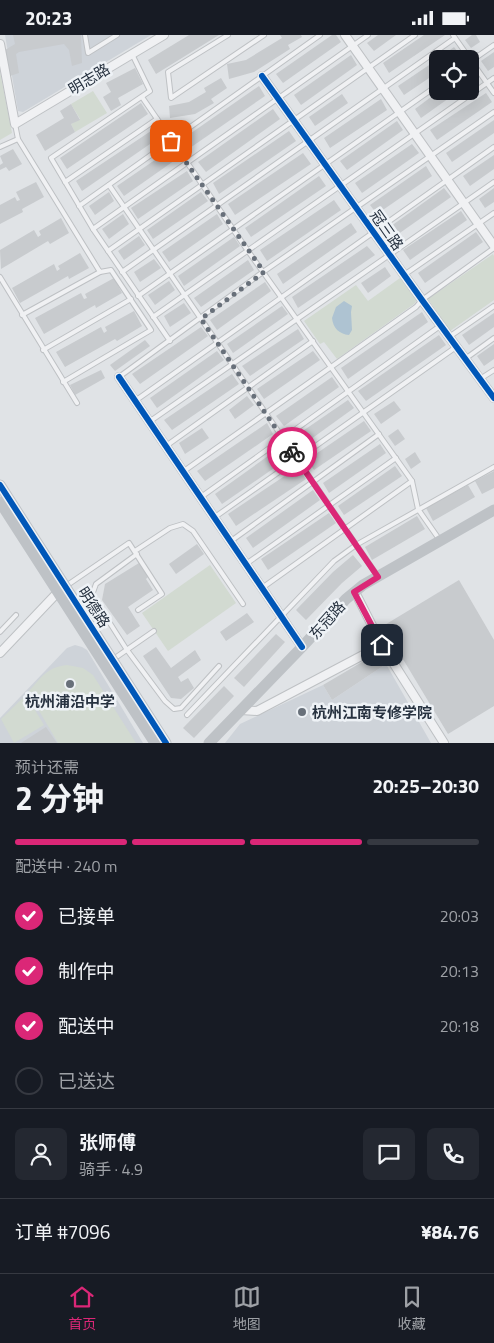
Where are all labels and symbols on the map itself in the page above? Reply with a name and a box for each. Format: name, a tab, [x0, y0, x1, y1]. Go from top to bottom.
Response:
street label: 明志路	[64, 58, 114, 100]
pin	[150, 120, 192, 162]
street label: 冠三路	[365, 205, 409, 255]
courier	[267, 427, 317, 477]
street label: 明德路	[72, 582, 116, 632]
street label: 东冠路	[303, 596, 351, 644]
pin	[361, 624, 403, 666]
marker: 杭州浦沿中学	[64, 678, 76, 690]
place label: 杭州浦沿中学	[25, 690, 115, 713]
place label: 杭州江南专修学院	[312, 701, 432, 724]
marker: 杭州江南专修学院	[296, 706, 308, 718]

